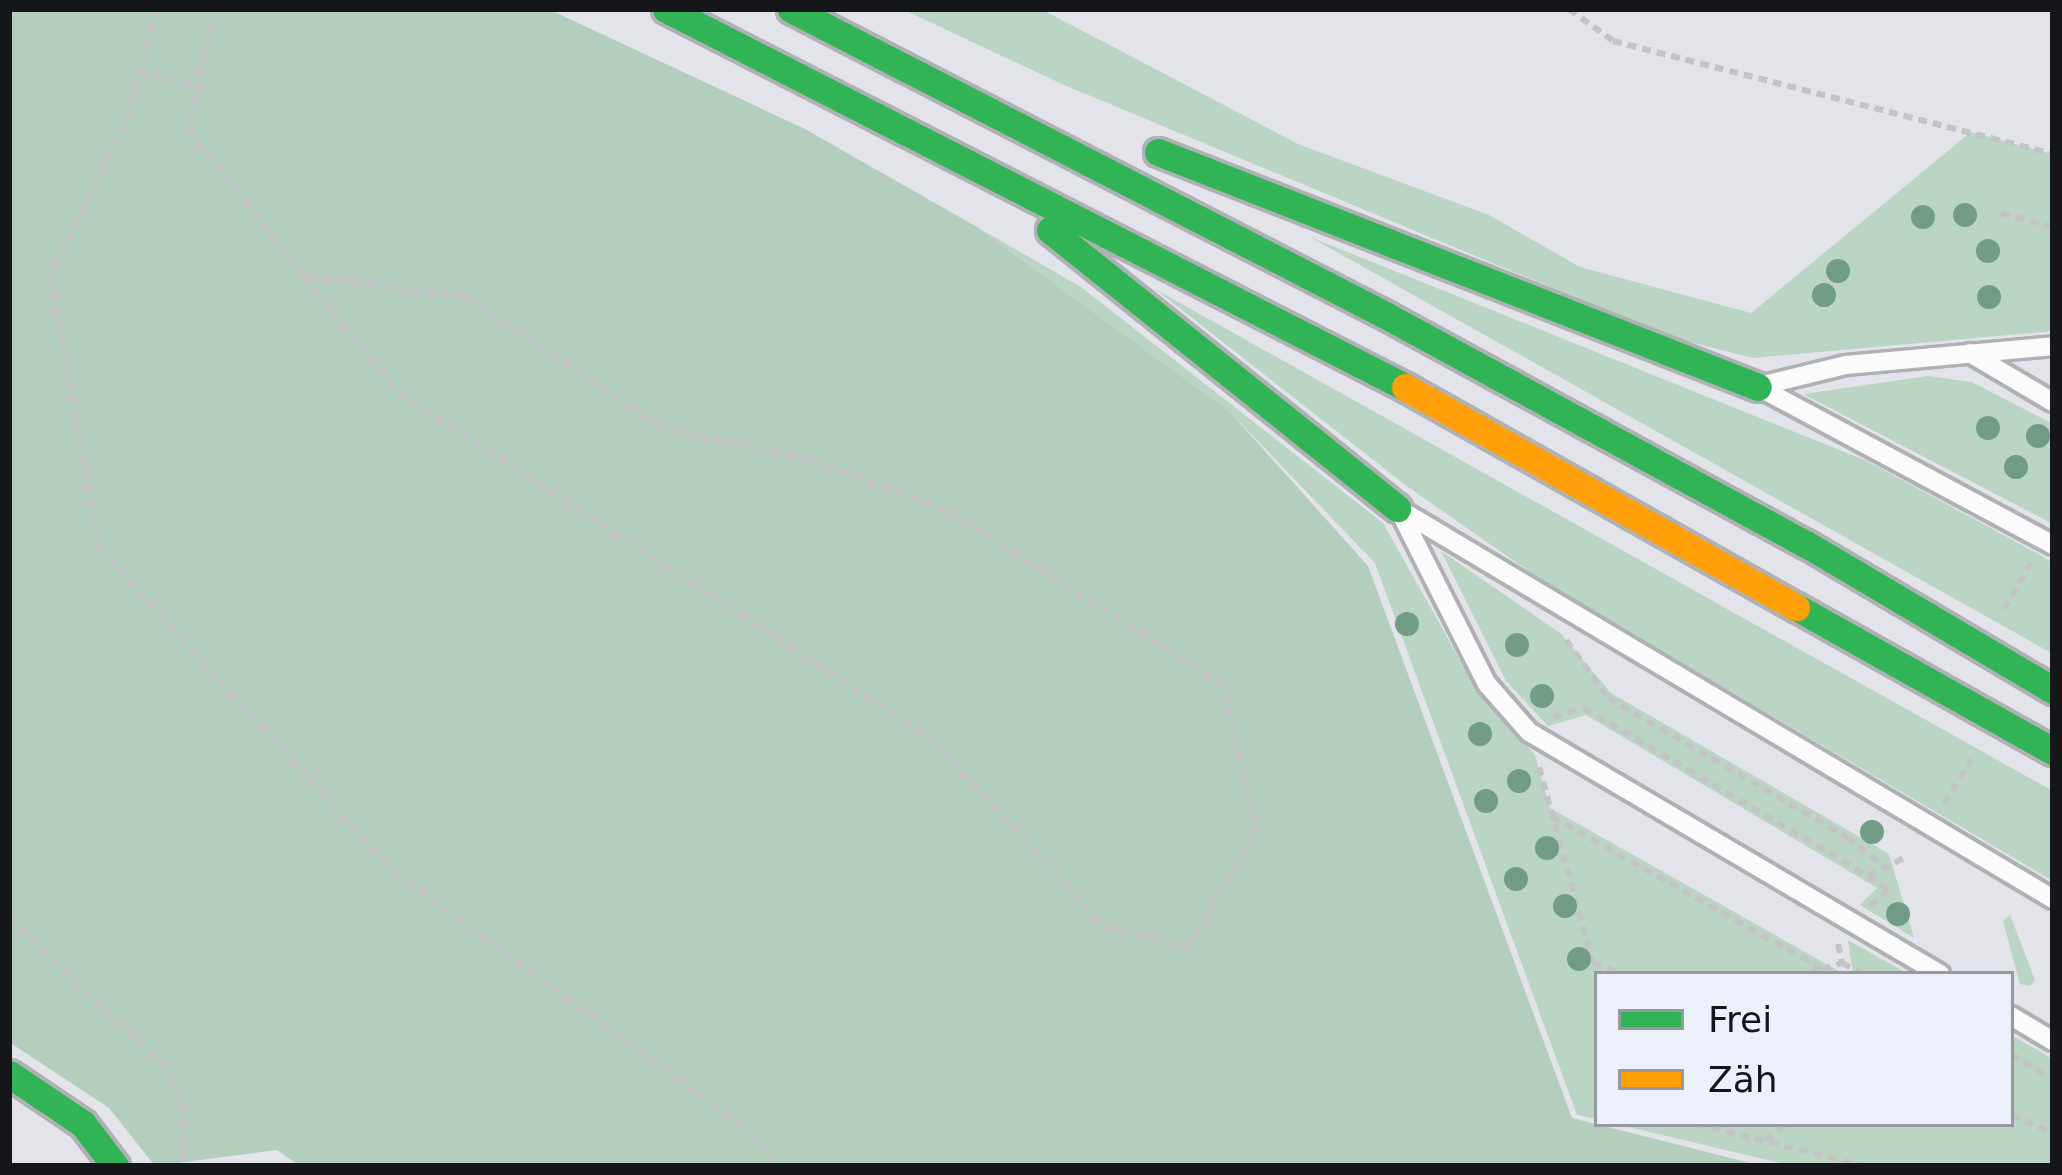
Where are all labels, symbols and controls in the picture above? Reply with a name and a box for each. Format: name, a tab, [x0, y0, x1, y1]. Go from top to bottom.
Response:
legend	[1594, 971, 2014, 1127]
text: Frei	[1708, 999, 1772, 1040]
text: Zäh	[1708, 1059, 1778, 1100]

